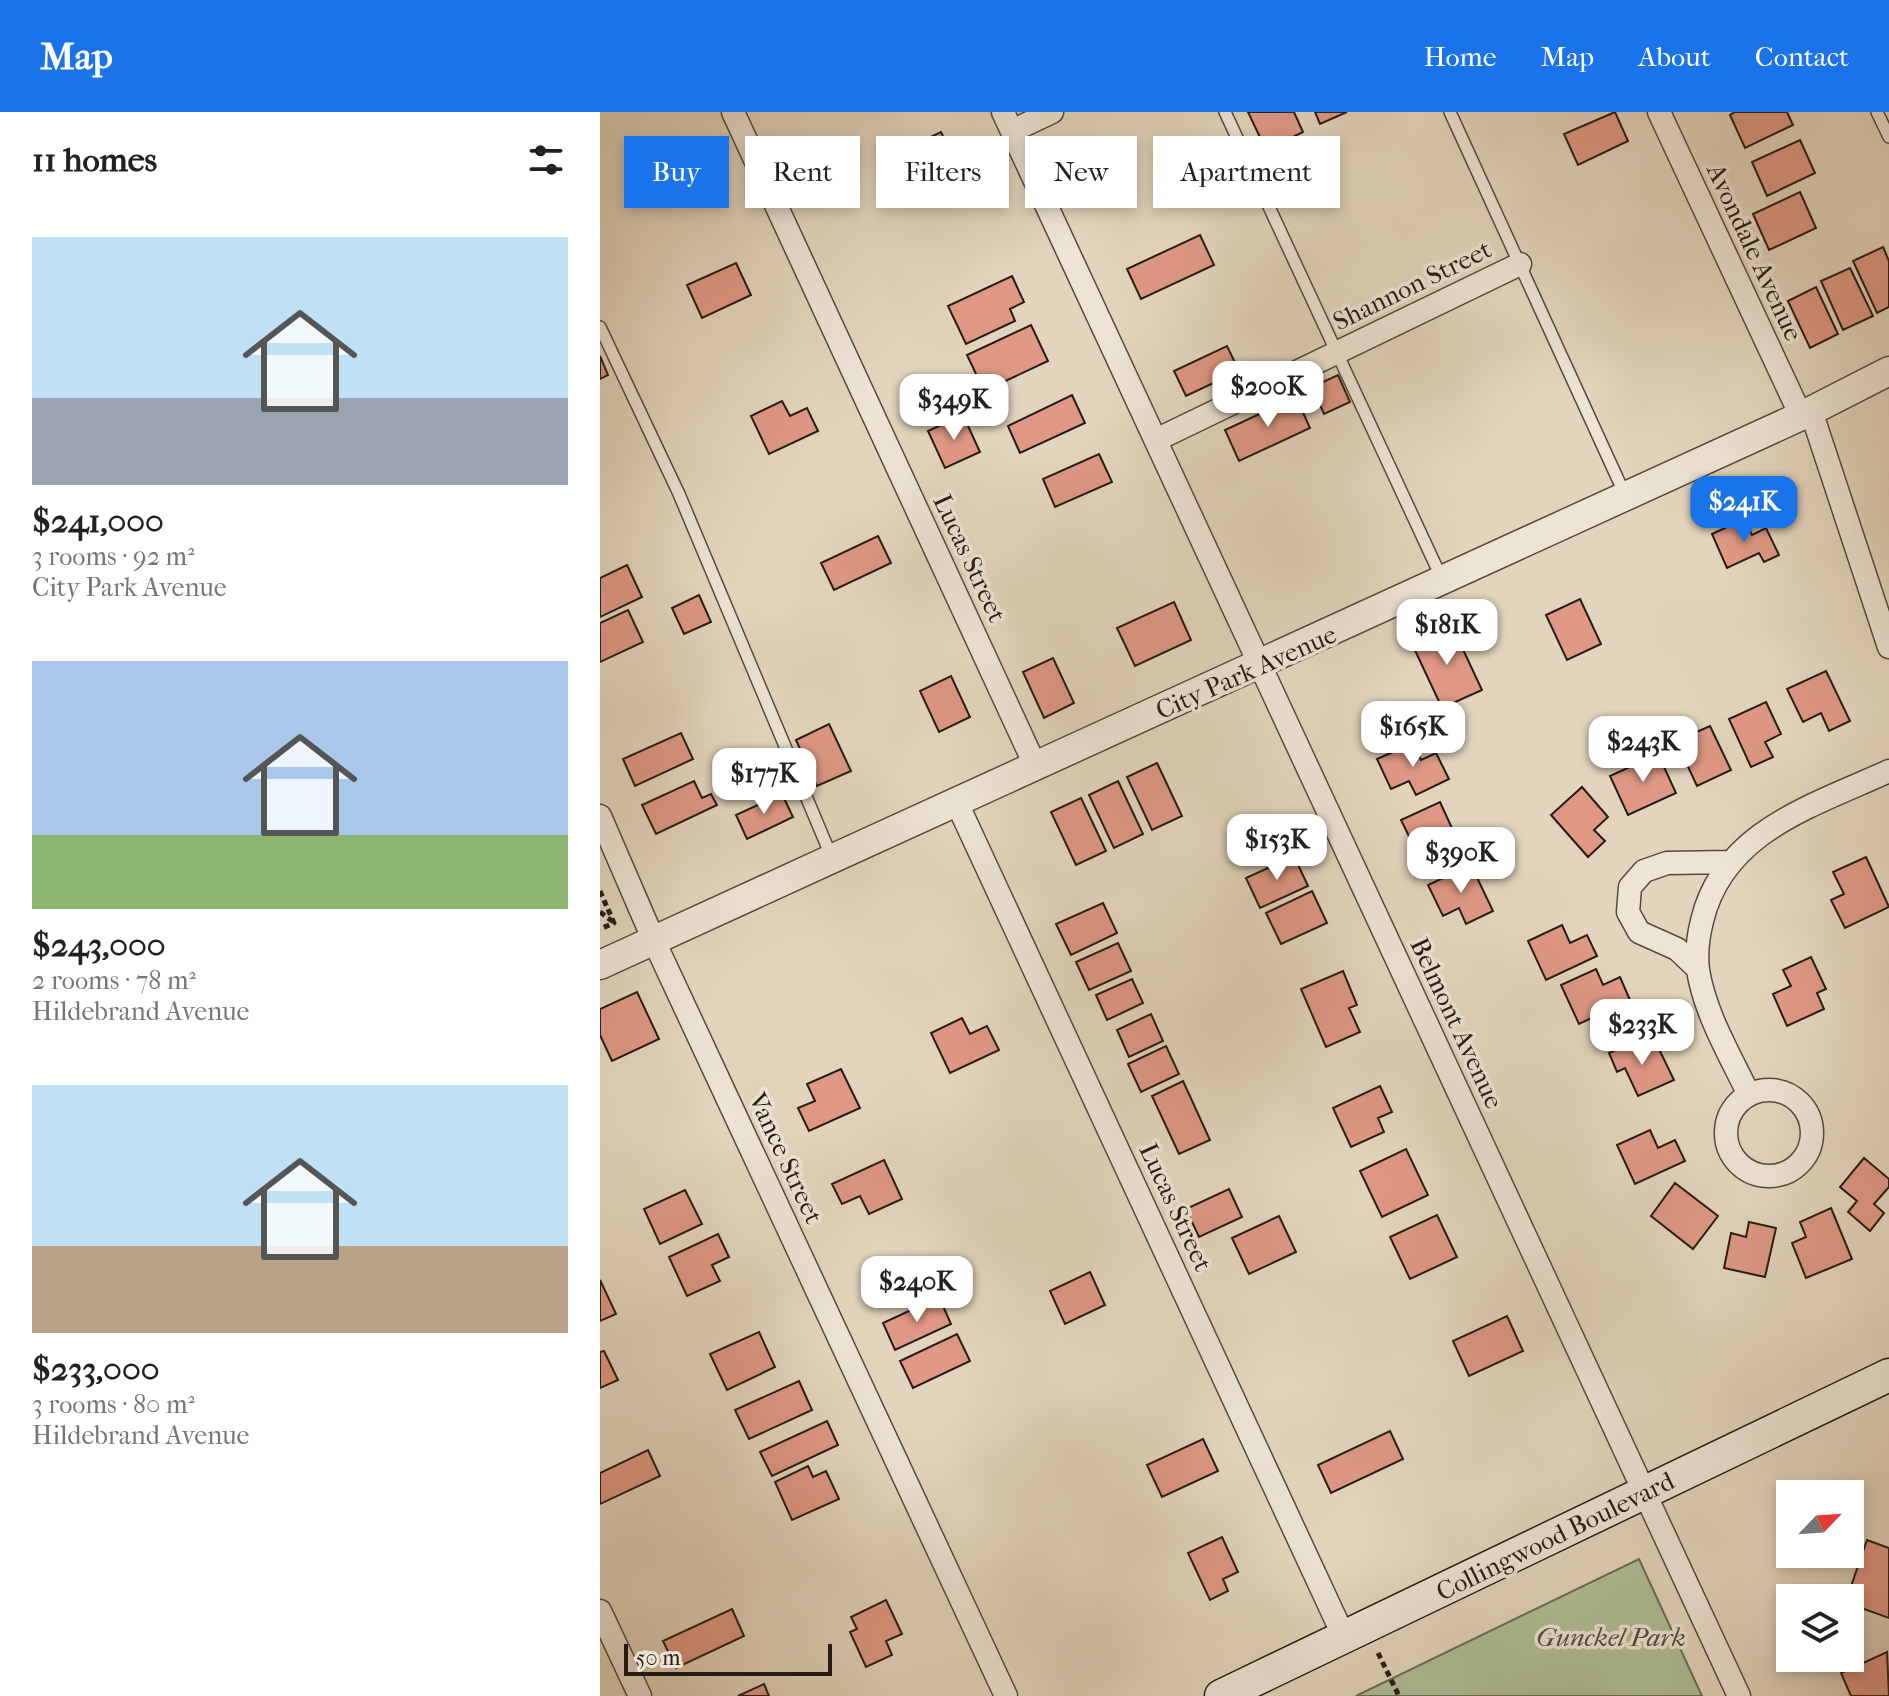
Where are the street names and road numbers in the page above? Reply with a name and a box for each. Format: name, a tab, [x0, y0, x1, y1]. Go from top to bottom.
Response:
street label: Avondale Avenue	[1699, 158, 1809, 346]
street label: Shannon Street	[1328, 233, 1497, 337]
street label: Lucas Street	[926, 489, 1013, 628]
street label: City Park Avenue	[1151, 619, 1342, 726]
street label: Belmont Avenue	[1403, 933, 1510, 1114]
street label: Vance Street	[741, 1087, 830, 1229]
street label: Lucas Street	[1132, 1138, 1219, 1277]
street label: Collingwood Boulevard	[1431, 1465, 1680, 1608]

